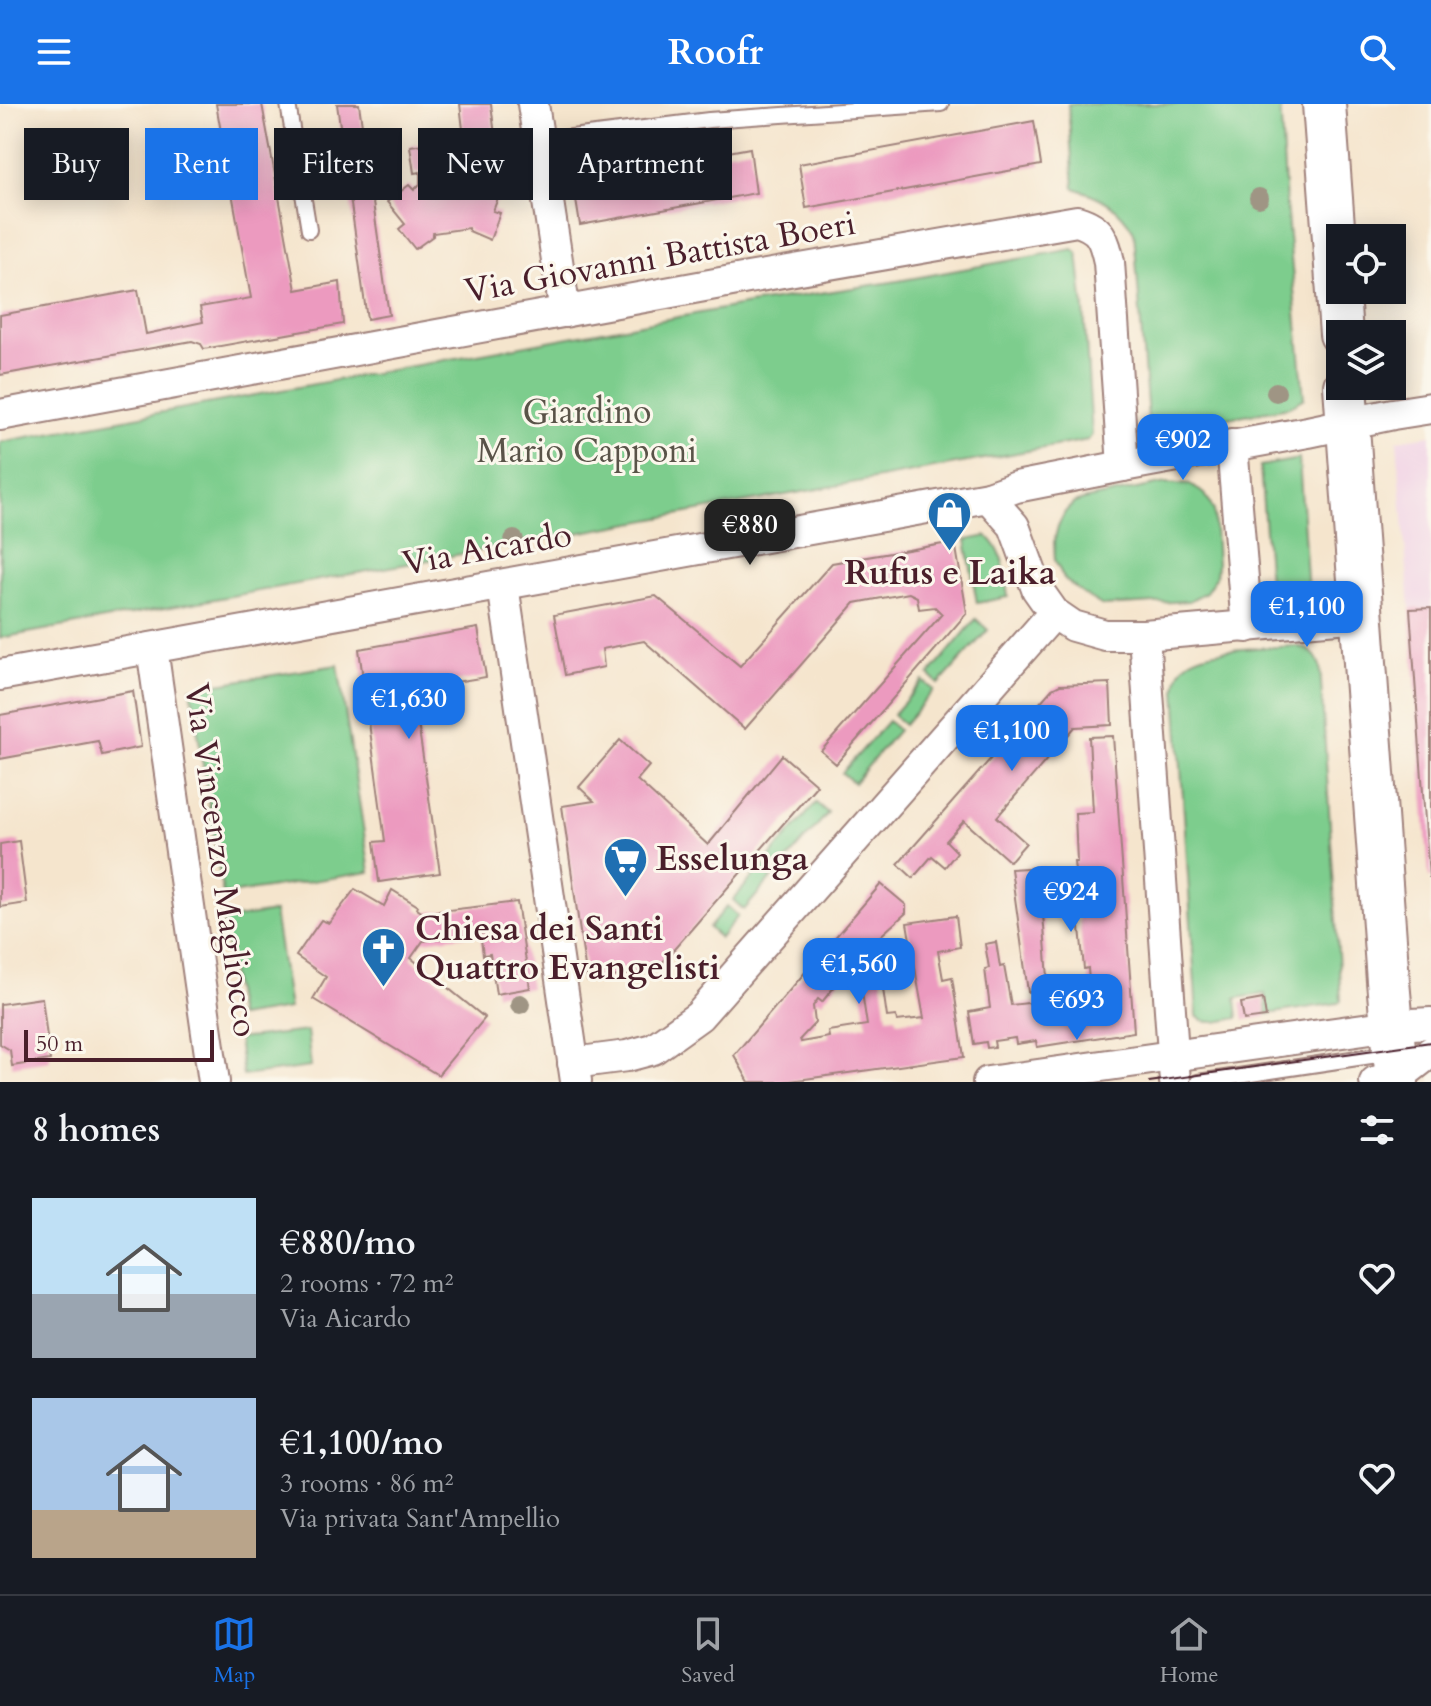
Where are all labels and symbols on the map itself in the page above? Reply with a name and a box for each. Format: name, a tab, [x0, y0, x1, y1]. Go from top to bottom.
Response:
street label: Via Giovanni Battista Boeri	[461, 200, 859, 314]
park label: Giardino Mario Capponi	[477, 389, 697, 474]
pin: €902	[1136, 414, 1230, 482]
shop icon: Rufus e Laika	[926, 489, 974, 552]
pin: €880	[703, 499, 797, 567]
street label: Via Aicardo	[399, 511, 575, 587]
place label: Rufus e Laika	[844, 550, 1056, 596]
pin: €1,100	[1242, 581, 1372, 649]
pin: €1,630	[344, 673, 474, 741]
street label: Via Vincenzo Magliocco	[173, 680, 269, 1040]
pin: €1,100	[947, 705, 1077, 773]
supermarket icon: Esselunga	[601, 835, 649, 898]
place label: Esselunga	[656, 836, 809, 882]
pin: €924	[1024, 866, 1118, 934]
place label: Chiesa dei Santi Quattro Evangelisti	[415, 906, 720, 991]
church icon: Chiesa dei Santi Quattro Evangelisti	[360, 925, 408, 988]
pin: €1,560	[794, 938, 924, 1006]
pin: €693	[1030, 974, 1124, 1042]
scale bar	[24, 1026, 214, 1062]

